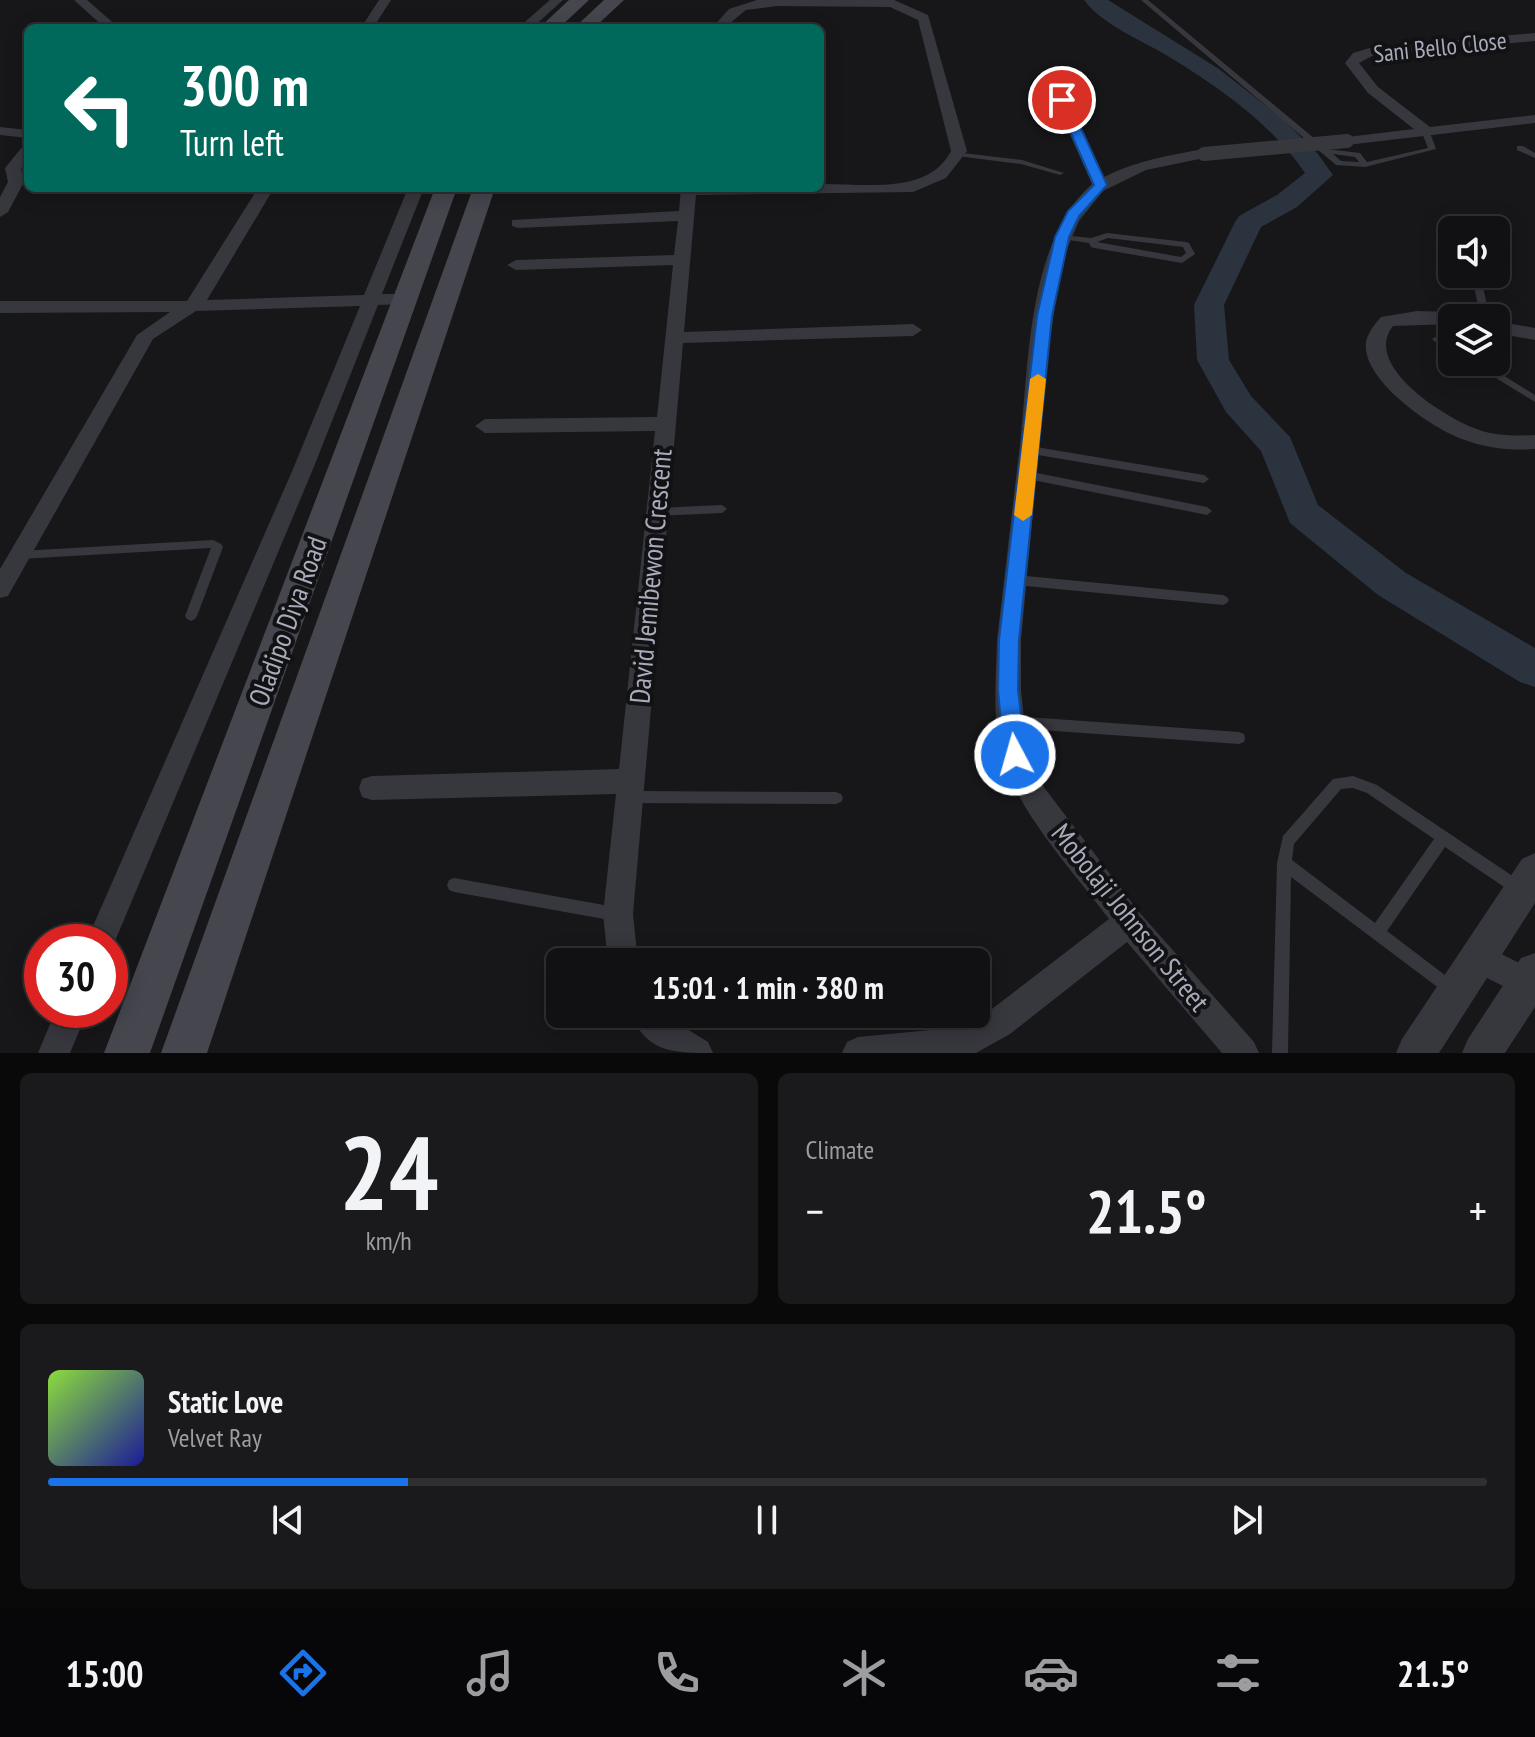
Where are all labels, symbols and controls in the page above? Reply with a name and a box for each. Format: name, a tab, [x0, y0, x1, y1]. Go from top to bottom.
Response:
street label: Sani Bello Close	[1372, 25, 1508, 69]
text: 300 m	[180, 49, 309, 121]
icon: left	[48, 56, 152, 160]
pin	[1028, 66, 1096, 134]
icon: arrive	[1040, 78, 1084, 122]
text: Turn left	[180, 119, 284, 166]
map controls	[1438, 216, 1510, 376]
button: sound	[1438, 216, 1510, 288]
button: layers	[1438, 304, 1510, 376]
street label: David Jemibewon Crescent	[620, 447, 680, 705]
street label: Oladipo Diya Road	[239, 531, 335, 711]
position arrow	[973, 713, 1057, 797]
street label: Mobolaji Johnson Street	[1044, 816, 1218, 1019]
speed limit sign: 30	[24, 924, 128, 1028]
text: 15:01 · 1 min · 380 m	[652, 968, 884, 1007]
text: 24	[339, 1104, 438, 1239]
text: Climate	[806, 1133, 874, 1166]
text: 21.5°	[1086, 1172, 1207, 1250]
text: −	[806, 1182, 824, 1239]
text: +	[1469, 1182, 1487, 1239]
text: km/h	[366, 1224, 412, 1257]
text: Static Love	[168, 1382, 283, 1421]
text: Velvet Ray	[168, 1421, 262, 1454]
icon: previous	[266, 1498, 310, 1542]
icon: pause	[745, 1498, 789, 1542]
icon: next	[1225, 1498, 1269, 1542]
icon: directions	[275, 1645, 331, 1701]
icon: music	[462, 1645, 518, 1701]
icon: phone	[649, 1645, 705, 1701]
icon: climate	[836, 1645, 892, 1701]
icon: car	[1023, 1645, 1079, 1701]
icon: filters	[1210, 1645, 1266, 1701]
text: 15:00	[66, 1650, 143, 1697]
text: 21.5°	[1397, 1650, 1469, 1697]

